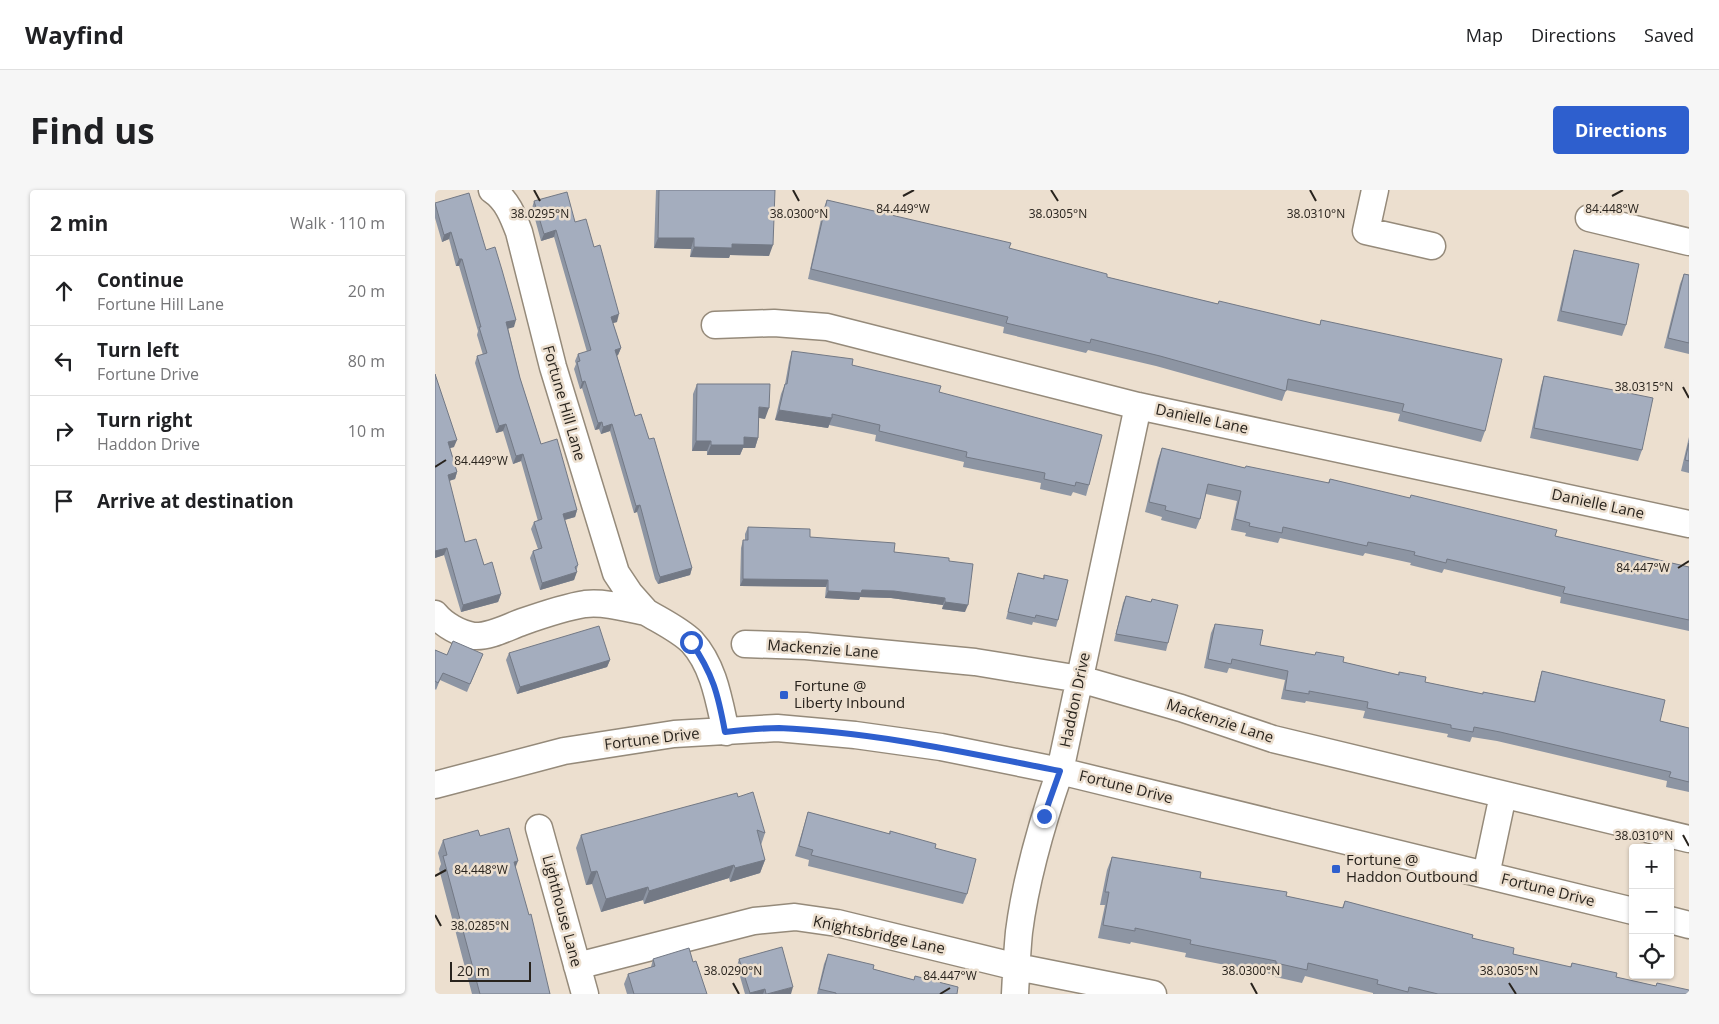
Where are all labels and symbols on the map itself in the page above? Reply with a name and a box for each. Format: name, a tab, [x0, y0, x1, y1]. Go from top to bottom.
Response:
text: 84.449°W	[876, 200, 930, 217]
text: 84.448°W	[1585, 200, 1639, 217]
text: 38.0295°N	[511, 205, 569, 222]
text: 38.0300°N	[770, 205, 828, 222]
text: 38.0305°N	[1029, 205, 1087, 222]
text: 38.0310°N	[1287, 205, 1345, 222]
street label: Fortune Hill Lane	[539, 343, 591, 463]
text: 38.0315°N	[1615, 378, 1673, 395]
street label: Danielle Lane	[1154, 398, 1250, 438]
text: 84.449°W	[454, 452, 508, 469]
street label: Danielle Lane	[1550, 483, 1646, 523]
text: 84.447°W	[1616, 559, 1670, 576]
route start	[680, 631, 703, 654]
street label: Mackenzie Lane	[767, 634, 879, 662]
street label: Haddon Drive	[1054, 650, 1094, 749]
place label: Fortune @ Liberty Inbound	[794, 675, 905, 712]
marker: Fortune @ Liberty Inbound	[778, 689, 790, 701]
street label: Mackenzie Lane	[1164, 693, 1276, 747]
street label: Fortune Drive	[603, 722, 701, 754]
street label: Fortune Drive	[1077, 765, 1175, 807]
route end	[1033, 805, 1056, 828]
text: 38.0310°N	[1615, 827, 1673, 844]
place label: Fortune @ Haddon Outbound	[1346, 849, 1478, 886]
street label: Lighthouse Lane	[538, 853, 588, 969]
text: 84.448°W	[454, 861, 508, 878]
marker: Fortune @ Haddon Outbound	[1330, 863, 1342, 875]
street label: Fortune Drive	[1499, 868, 1597, 910]
street label: Knightsbridge Lane	[811, 910, 947, 958]
text: 38.0285°N	[451, 917, 509, 934]
scale bar	[450, 959, 531, 982]
text: 38.0290°N	[704, 962, 762, 979]
text: 38.0300°N	[1222, 962, 1280, 979]
text: 38.0305°N	[1480, 962, 1538, 979]
text: 84.447°W	[923, 967, 977, 984]

